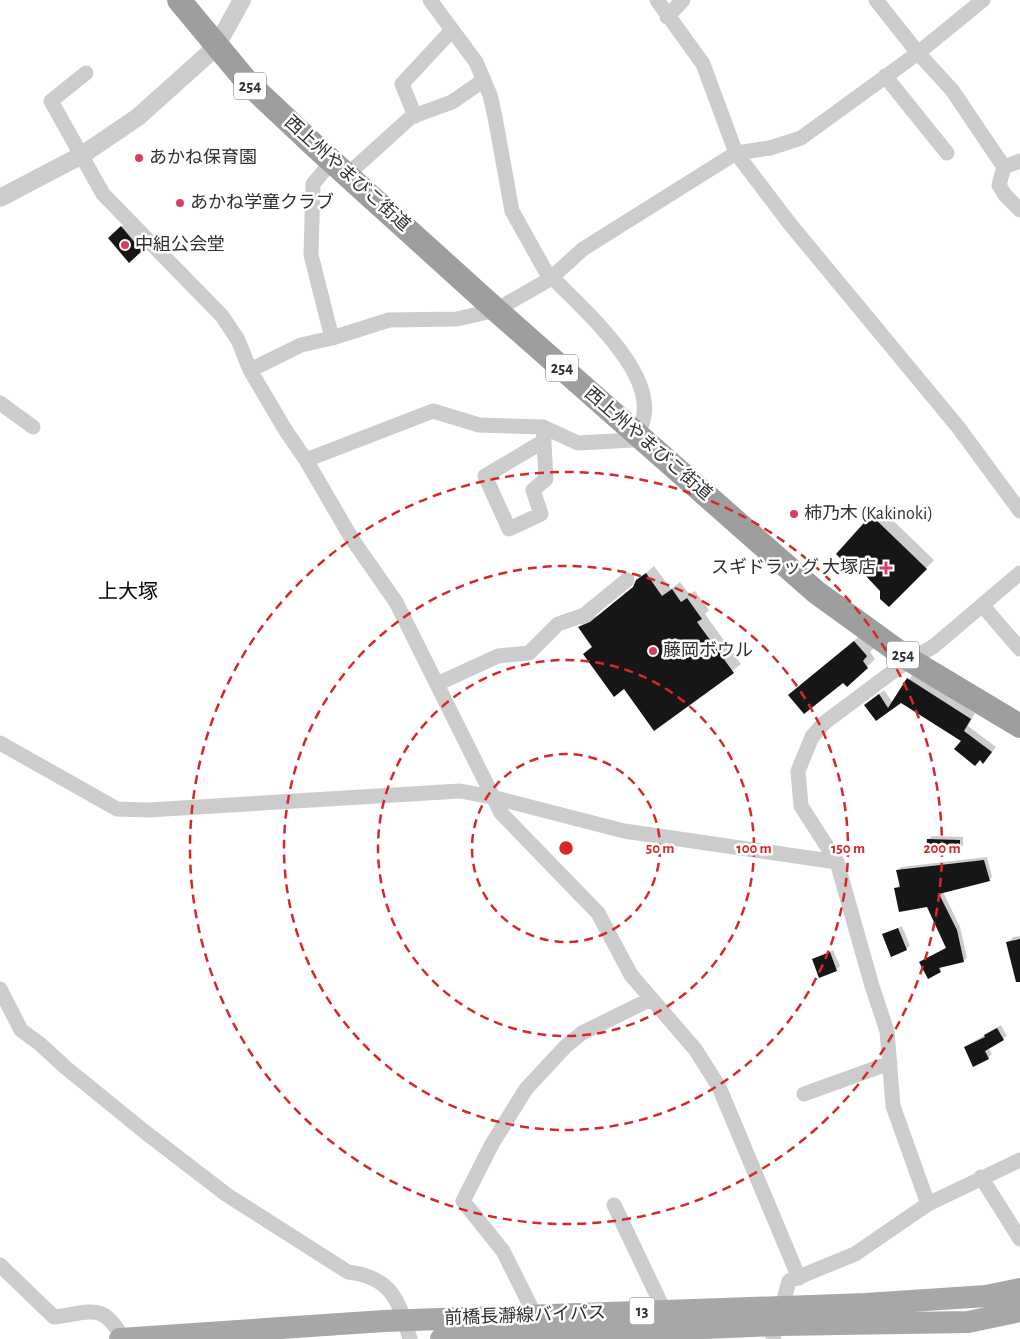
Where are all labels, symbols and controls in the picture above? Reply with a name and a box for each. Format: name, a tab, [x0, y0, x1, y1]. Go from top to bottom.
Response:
road number: 254	[234, 72, 266, 100]
street label: 西上州やまびこ街道	[281, 112, 415, 235]
place label: あかね保育園	[149, 148, 257, 167]
marker: あかね保育園	[133, 152, 145, 164]
place label: あかね学童クラブ	[190, 192, 334, 212]
marker: あかね学童クラブ	[174, 197, 186, 209]
place label: 中組公会堂	[135, 234, 225, 254]
marker: 中組公会堂	[119, 239, 131, 251]
road number: 254	[546, 354, 578, 382]
street label: 西上州やまびこ街道	[581, 383, 716, 504]
place label: 柿乃木 (Kakinoki)	[804, 504, 933, 523]
marker: 柿乃木 (Kakinoki)	[788, 508, 800, 520]
place label: スギドラッグ 大塚店	[711, 557, 876, 577]
marker: スギドラッグ 大塚店	[880, 562, 892, 574]
district label: 上大塚	[98, 581, 158, 602]
place label: 藤岡ボウル	[663, 641, 753, 660]
road number: 254	[887, 642, 919, 668]
marker: 藤岡ボウル	[647, 645, 659, 657]
centre of rings	[557, 839, 575, 857]
text: 50 m	[646, 841, 674, 856]
text: 100 m	[736, 841, 772, 856]
text: 150 m	[831, 841, 865, 856]
text: 200 m	[923, 841, 961, 856]
road number: 13	[630, 1298, 654, 1324]
street label: 前橋長瀞線バイパス	[444, 1302, 606, 1328]

